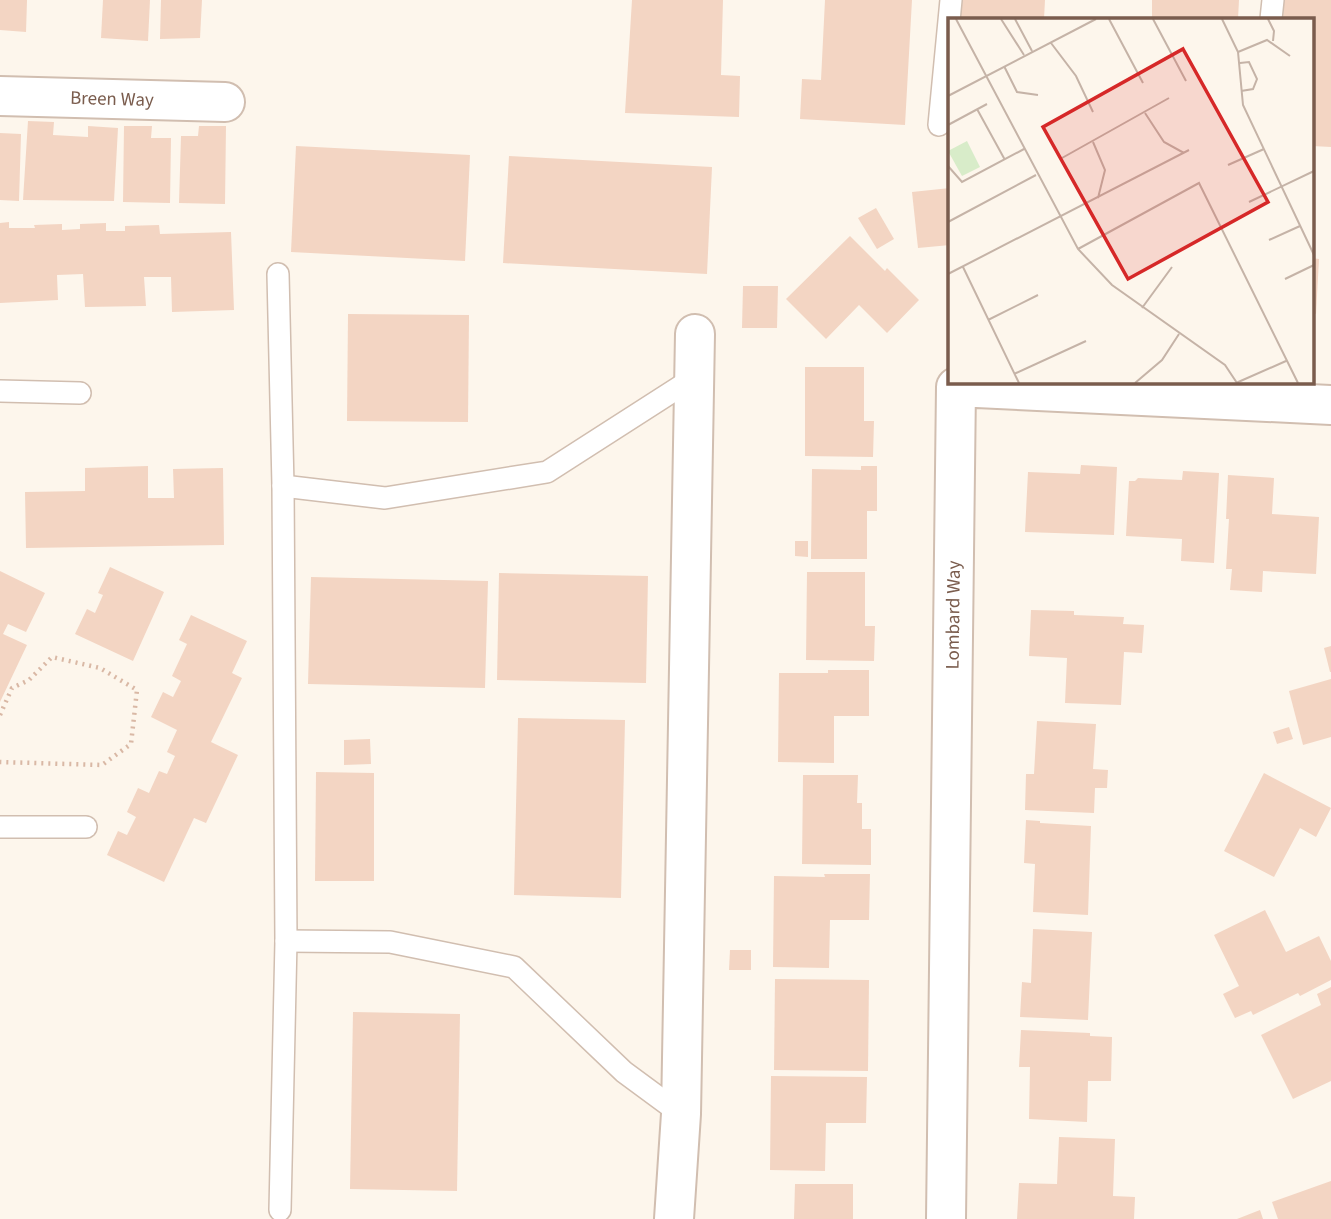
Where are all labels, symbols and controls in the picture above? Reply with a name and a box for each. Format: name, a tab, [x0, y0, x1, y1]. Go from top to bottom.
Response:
inset map	[948, 18, 1314, 383]
street label: Breen Way	[70, 84, 154, 114]
street label: Lombard Way	[939, 560, 967, 670]

